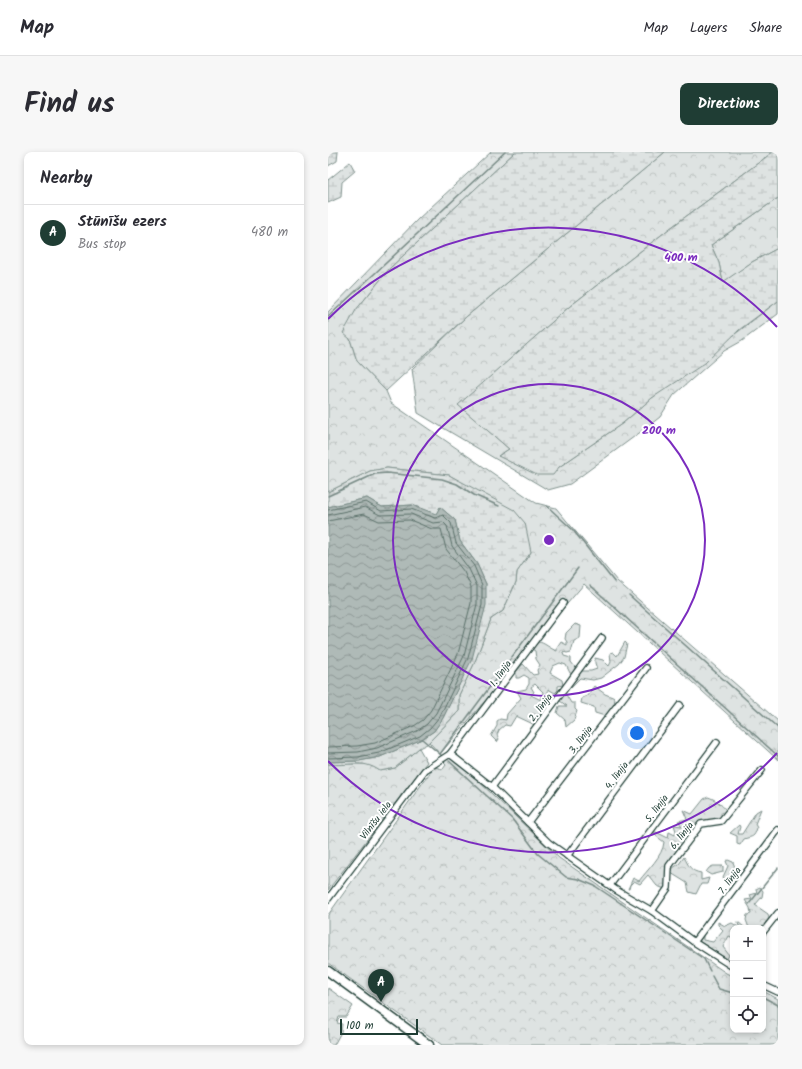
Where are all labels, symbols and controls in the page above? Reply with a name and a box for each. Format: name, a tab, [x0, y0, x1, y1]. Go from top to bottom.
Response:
text: Map	[20, 13, 54, 43]
text: Map	[644, 17, 668, 39]
text: Layers	[690, 17, 728, 39]
text: Share	[750, 17, 782, 39]
text: Find us	[24, 82, 115, 127]
button: Directions	[680, 83, 778, 125]
text: Nearby	[40, 165, 92, 192]
text: Stūnīšu ezers	[78, 210, 167, 234]
text: A	[49, 222, 57, 243]
text: 480 m	[251, 222, 288, 243]
text: Bus stop	[78, 234, 126, 255]
text: 400 m	[664, 248, 698, 267]
text: 200 m	[642, 421, 676, 440]
centre of rings	[542, 533, 556, 547]
street label: 1. līnija	[486, 657, 516, 690]
street label: 2. līnija	[525, 690, 557, 725]
street label: 3. līnija	[565, 722, 597, 757]
your location	[627, 723, 647, 743]
street label: 4. līnija	[601, 758, 633, 793]
street label: 5. līnija	[641, 791, 673, 826]
street label: Vilnīšu iela	[356, 798, 396, 843]
street label: 6. līnija	[666, 818, 698, 853]
street label: 7. līnija	[714, 863, 746, 898]
map controls	[730, 925, 766, 1033]
button: +	[730, 925, 766, 961]
button: −	[730, 961, 766, 997]
pin: A	[368, 969, 394, 1002]
button: locate	[730, 997, 766, 1033]
scale bar	[340, 1017, 418, 1036]
text: 100 m	[346, 1017, 374, 1035]

